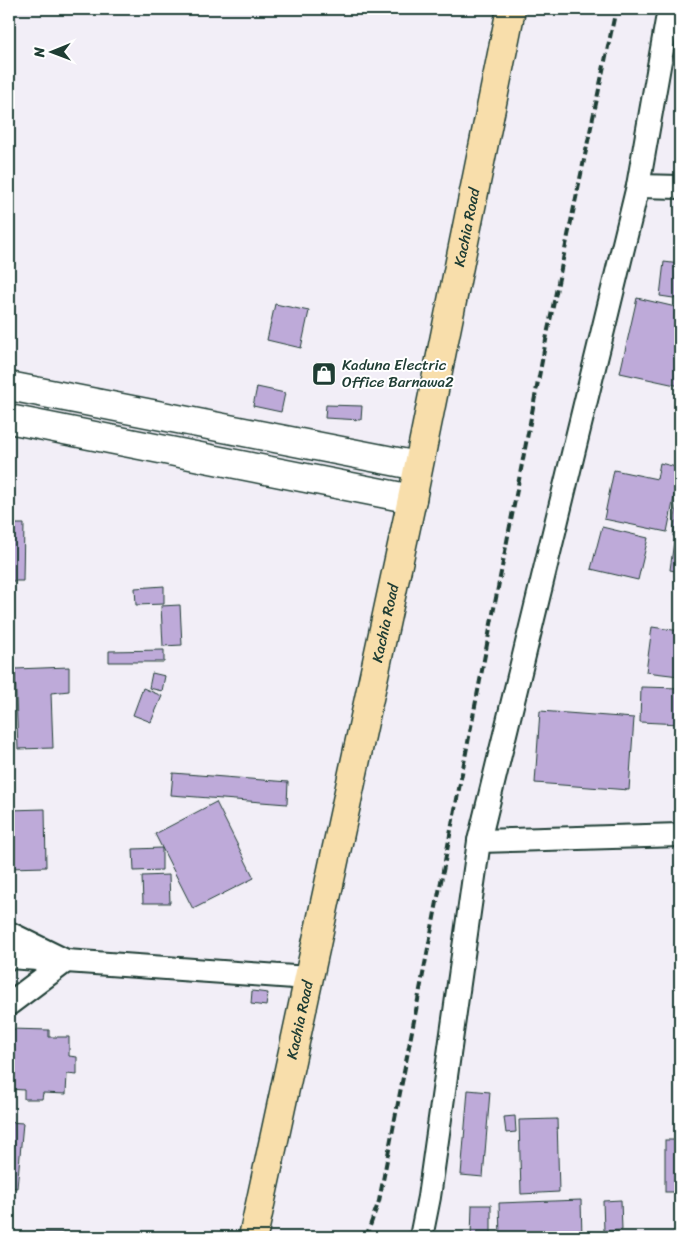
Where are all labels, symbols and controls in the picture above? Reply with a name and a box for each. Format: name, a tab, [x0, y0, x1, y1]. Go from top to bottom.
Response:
north arrow	[28, 28, 78, 78]
text: N	[27, 47, 52, 58]
street label: Kachia Road	[446, 185, 488, 269]
place label: Kaduna Electric Office Barnawa2	[342, 352, 454, 395]
shop icon: Kaduna Electric Office Barnawa2	[311, 361, 337, 387]
street label: Kachia Road	[364, 580, 407, 665]
street label: Kachia Road	[279, 977, 321, 1062]

